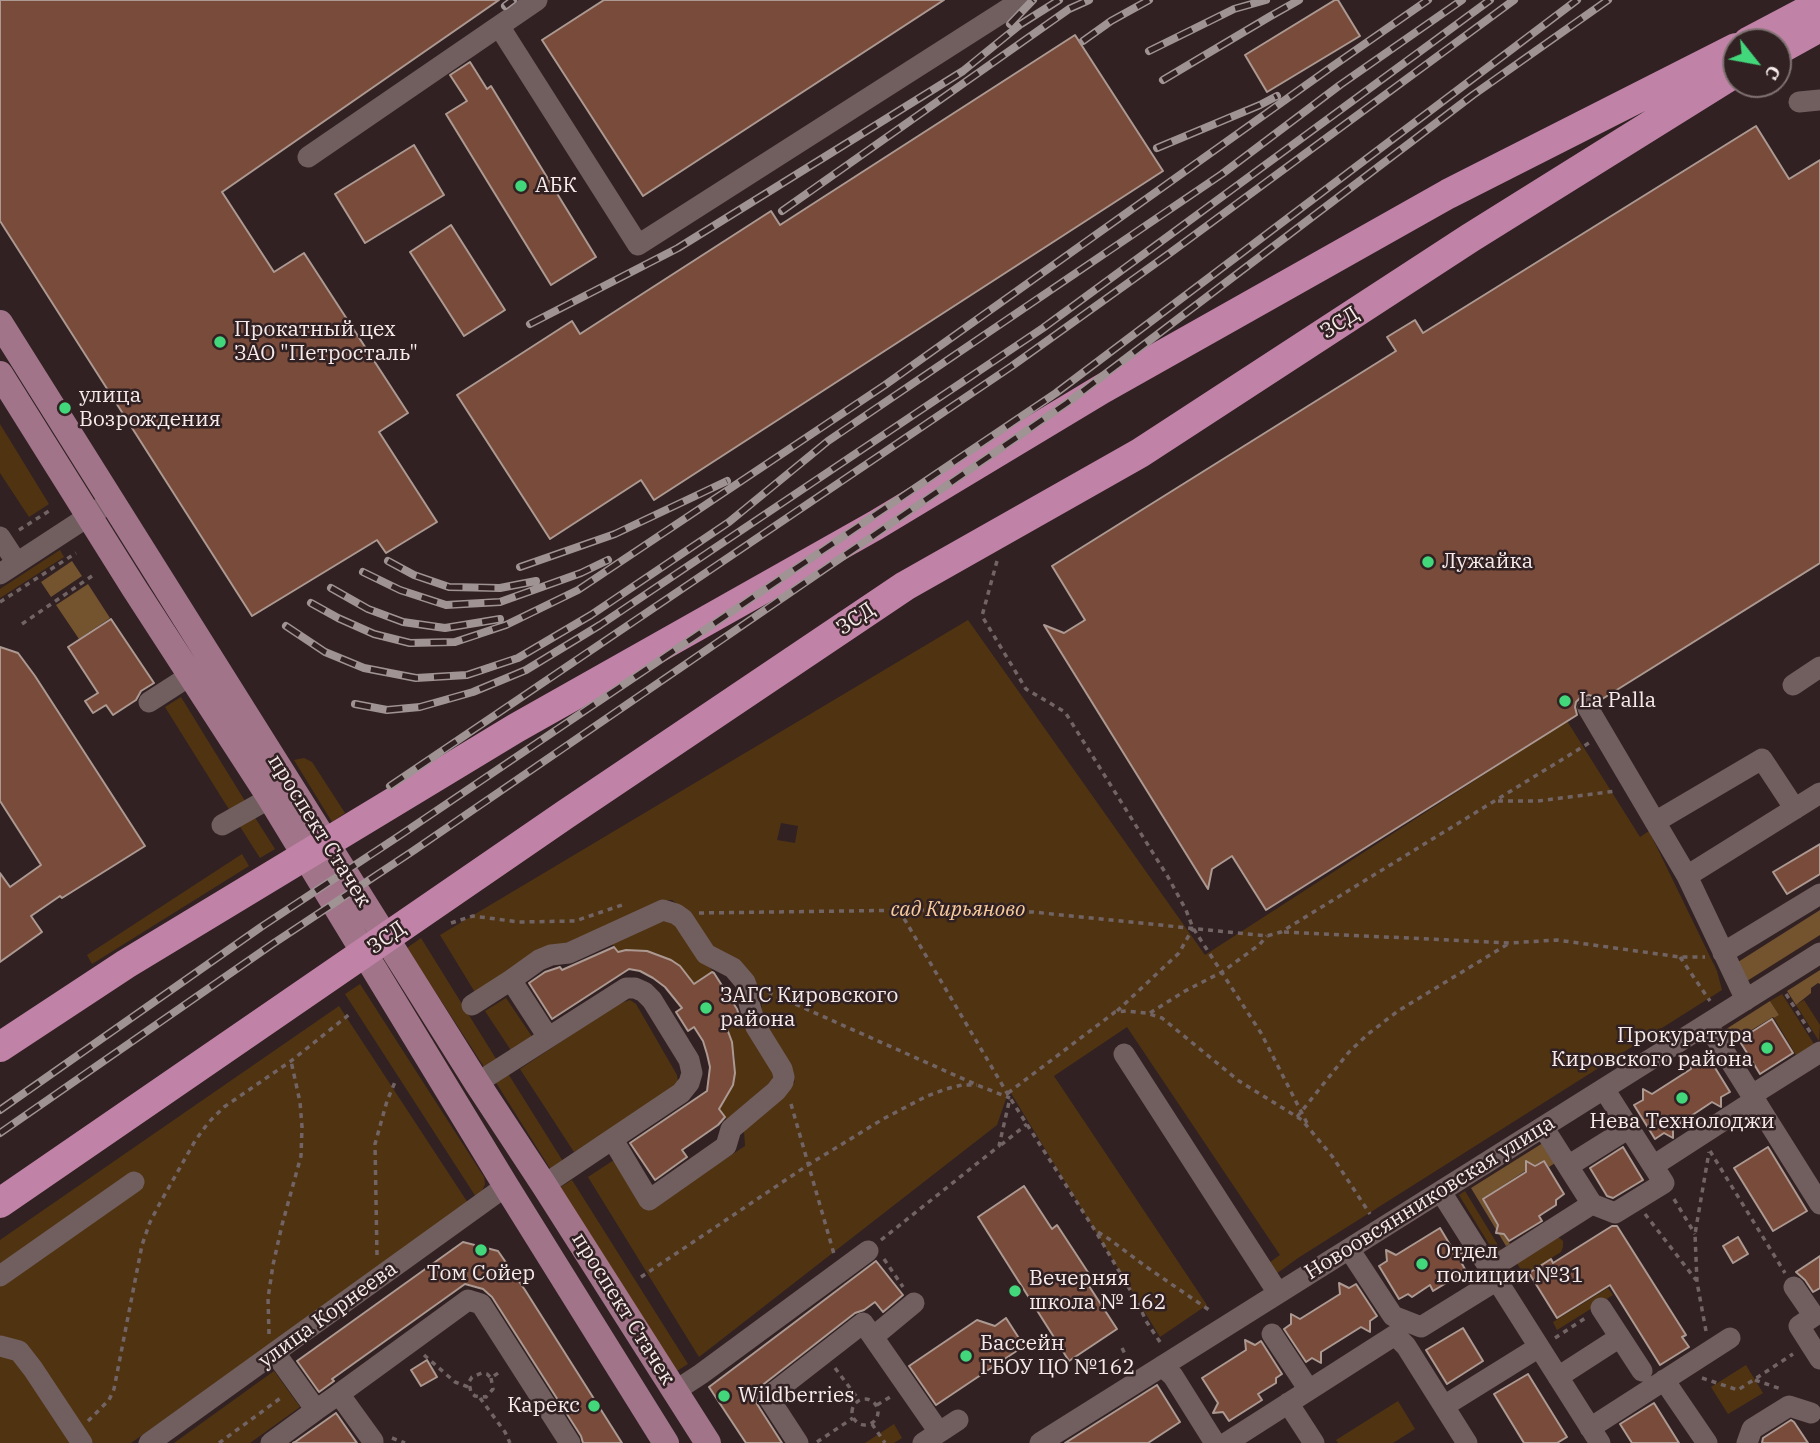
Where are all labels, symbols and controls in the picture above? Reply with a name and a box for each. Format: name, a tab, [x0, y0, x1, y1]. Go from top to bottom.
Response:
north arrow	[1722, 28, 1792, 98]
text: С	[1760, 61, 1787, 84]
place label: АБК	[535, 173, 577, 199]
marker: АБК	[513, 178, 529, 194]
street label: ЗСД	[1316, 301, 1364, 345]
place label: Прокатный цех ЗАО "Петросталь"	[234, 317, 418, 367]
marker: Прокатный цех ЗАО "Петросталь"	[212, 334, 228, 350]
place label: улица Возрождения	[79, 383, 221, 433]
marker: улица Возрождения	[57, 400, 73, 416]
place label: Лужайка	[1442, 549, 1533, 575]
marker: Лужайка	[1420, 554, 1436, 570]
street label: ЗСД	[832, 597, 880, 641]
place label: La Palla	[1579, 688, 1656, 714]
marker: La Palla	[1557, 693, 1573, 709]
street label: проспект Стачек	[262, 750, 376, 912]
park label: сад Кирьяново	[891, 897, 1025, 923]
street label: ЗСД	[363, 916, 411, 960]
place label: ЗАГС Кировского района	[720, 983, 898, 1033]
marker: ЗАГС Кировского района	[698, 1000, 714, 1016]
place label: Прокуратура Кировского района	[1551, 1023, 1753, 1073]
marker: Прокуратура Кировского района	[1759, 1040, 1775, 1056]
marker: Нева Технолоджи	[1674, 1090, 1690, 1106]
place label: Нева Технолоджи	[1589, 1109, 1775, 1135]
street label: Новоовсянниковская улица	[1300, 1110, 1560, 1286]
street label: проспект Стачек	[566, 1228, 680, 1390]
place label: Отдел полиции №31	[1436, 1239, 1583, 1289]
marker: Том Сойер	[473, 1242, 489, 1258]
street label: улица Корнеева	[254, 1256, 402, 1374]
marker: Отдел полиции №31	[1414, 1256, 1430, 1272]
place label: Том Сойер	[427, 1261, 535, 1287]
place label: Вечерняя школа № 162	[1029, 1266, 1166, 1316]
marker: Вечерняя школа № 162	[1007, 1283, 1023, 1299]
place label: Бассейн ГБОУ ЦО №162	[980, 1331, 1135, 1381]
marker: Бассейн ГБОУ ЦО №162	[958, 1348, 974, 1364]
place label: Wildberries	[738, 1383, 854, 1409]
marker: Wildberries	[716, 1388, 732, 1404]
place label: Карекс	[507, 1393, 580, 1419]
marker: Карекс	[586, 1398, 602, 1414]

